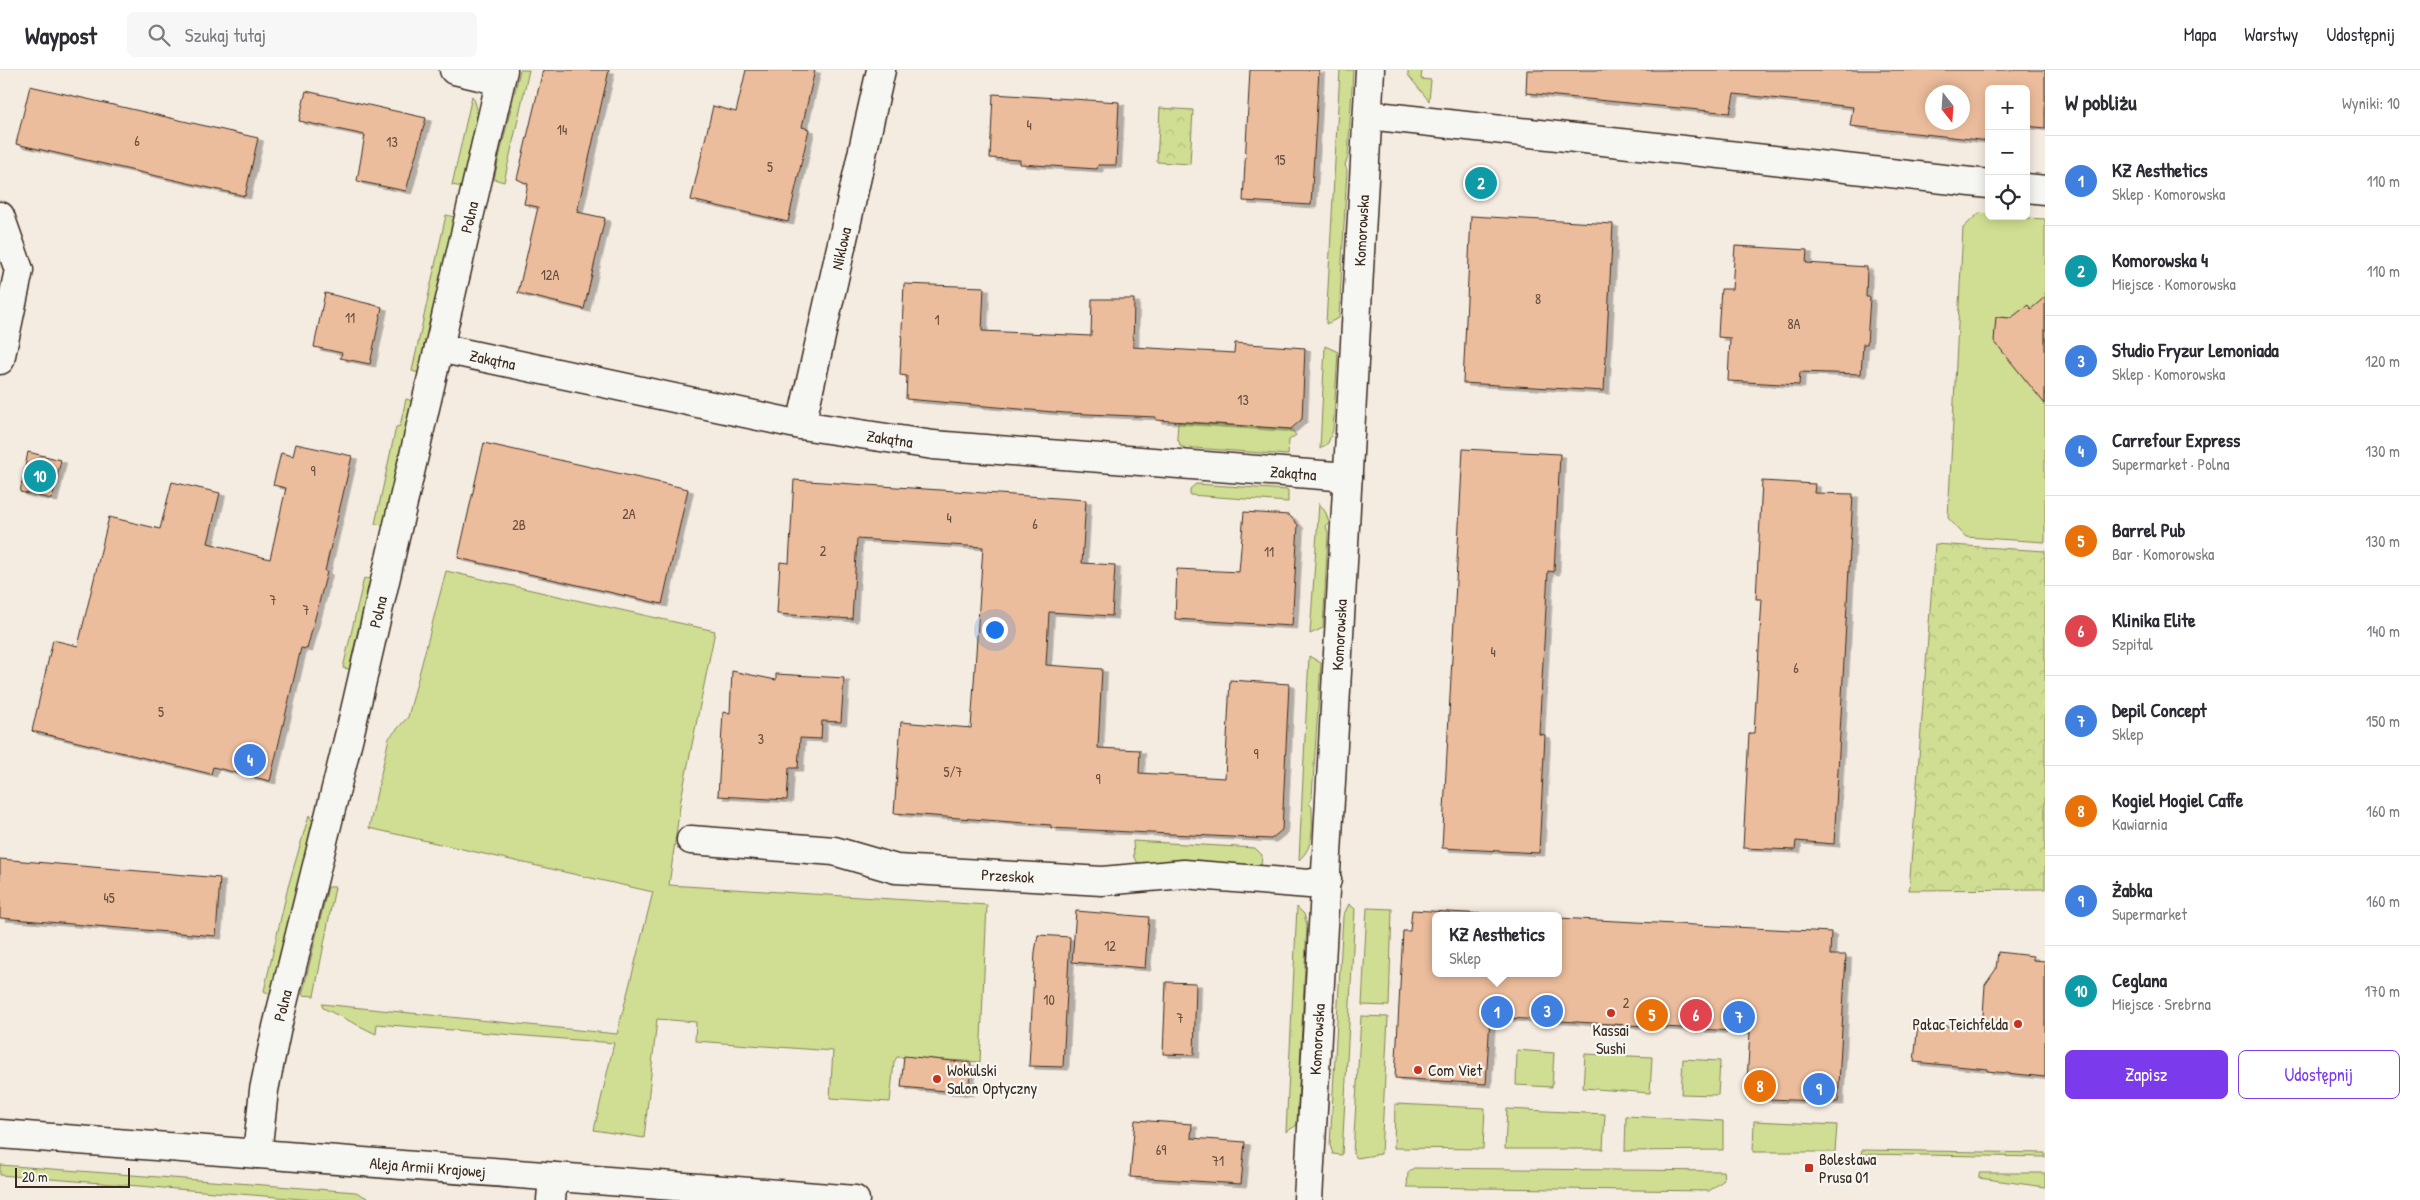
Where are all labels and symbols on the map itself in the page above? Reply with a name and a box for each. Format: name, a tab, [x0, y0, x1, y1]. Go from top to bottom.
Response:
north arrow	[1925, 85, 1970, 130]
house number: 4	[1026, 115, 1032, 134]
house number: 14	[557, 120, 567, 139]
house number: 6	[134, 131, 140, 150]
house number: 13	[386, 132, 398, 151]
house number: 15	[1274, 150, 1286, 169]
house number: 5	[767, 157, 773, 176]
pin: 2	[1465, 164, 1497, 202]
street label: Komorowska	[1348, 194, 1374, 267]
street label: Polna	[455, 199, 483, 235]
street label: Niklowa	[825, 225, 856, 272]
house number: 12A	[541, 265, 559, 284]
house number: 8	[1535, 289, 1541, 308]
house number: 11	[345, 308, 355, 327]
house number: 1	[934, 310, 940, 329]
house number: 8A	[1788, 314, 1801, 333]
street label: Zakątna	[468, 344, 518, 375]
house number: 13	[1237, 390, 1249, 409]
street label: Zakątna	[865, 424, 914, 453]
pin: 10	[24, 457, 56, 495]
street label: Zakątna	[1269, 460, 1317, 486]
house number: 9	[310, 461, 316, 480]
house number: 2A	[622, 504, 636, 523]
house number: 4	[946, 508, 952, 527]
house number: 6	[1032, 514, 1038, 533]
house number: 2B	[512, 515, 526, 534]
house number: 2	[820, 541, 827, 560]
house number: 11	[1264, 542, 1274, 561]
house number: 7	[270, 590, 277, 609]
street label: Polna	[364, 594, 392, 630]
street label: Komorowska	[1326, 599, 1352, 671]
house number: 7	[303, 600, 310, 619]
your location	[982, 617, 1008, 643]
house number: 4	[1490, 642, 1496, 661]
house number: 6	[1793, 658, 1799, 677]
house number: 5	[158, 702, 164, 721]
house number: 3	[758, 729, 764, 748]
pin: 4	[234, 741, 266, 779]
house number: 9	[1253, 744, 1259, 763]
house number: 5/7	[944, 762, 962, 781]
house number: 9	[1095, 769, 1101, 788]
street label: Przeskok	[981, 863, 1035, 888]
house number: 45	[103, 888, 115, 907]
house number: 12	[1104, 936, 1116, 955]
street label: Polna	[268, 987, 297, 1024]
house number: 10	[1043, 990, 1055, 1009]
pin: 3	[1531, 992, 1563, 1030]
pin: 1	[1481, 993, 1513, 1031]
house number: 2	[1623, 993, 1630, 1012]
pin: 5	[1636, 996, 1668, 1034]
pin: 6	[1680, 996, 1712, 1034]
pin: 7	[1723, 998, 1755, 1036]
street label: Komorowska	[1304, 1003, 1330, 1075]
marker: Kassai Sushi	[1605, 1007, 1617, 1019]
house number: 7	[1177, 1008, 1184, 1027]
place label: Pałac Teichfelda	[1913, 1013, 2008, 1035]
marker: Pałac Teichfelda	[2012, 1018, 2024, 1030]
place label: Kassai Sushi	[1593, 1019, 1629, 1059]
place label: Wokulski Salon Optyczny	[947, 1059, 1038, 1099]
place label: Com Viet	[1428, 1059, 1483, 1081]
marker: Com Viet	[1412, 1064, 1424, 1076]
pin: 8	[1744, 1067, 1776, 1105]
pin: 9	[1803, 1070, 1835, 1108]
marker: Wokulski Salon Optyczny	[931, 1073, 943, 1085]
house number: 69	[1156, 1140, 1166, 1159]
place label: Bolesława Prusa 01	[1819, 1148, 1876, 1188]
house number: 71	[1212, 1151, 1224, 1170]
street label: Aleja Armii Krajowej	[369, 1152, 487, 1182]
marker: Bolesława Prusa 01	[1803, 1162, 1815, 1174]
scale bar	[15, 1165, 130, 1188]

